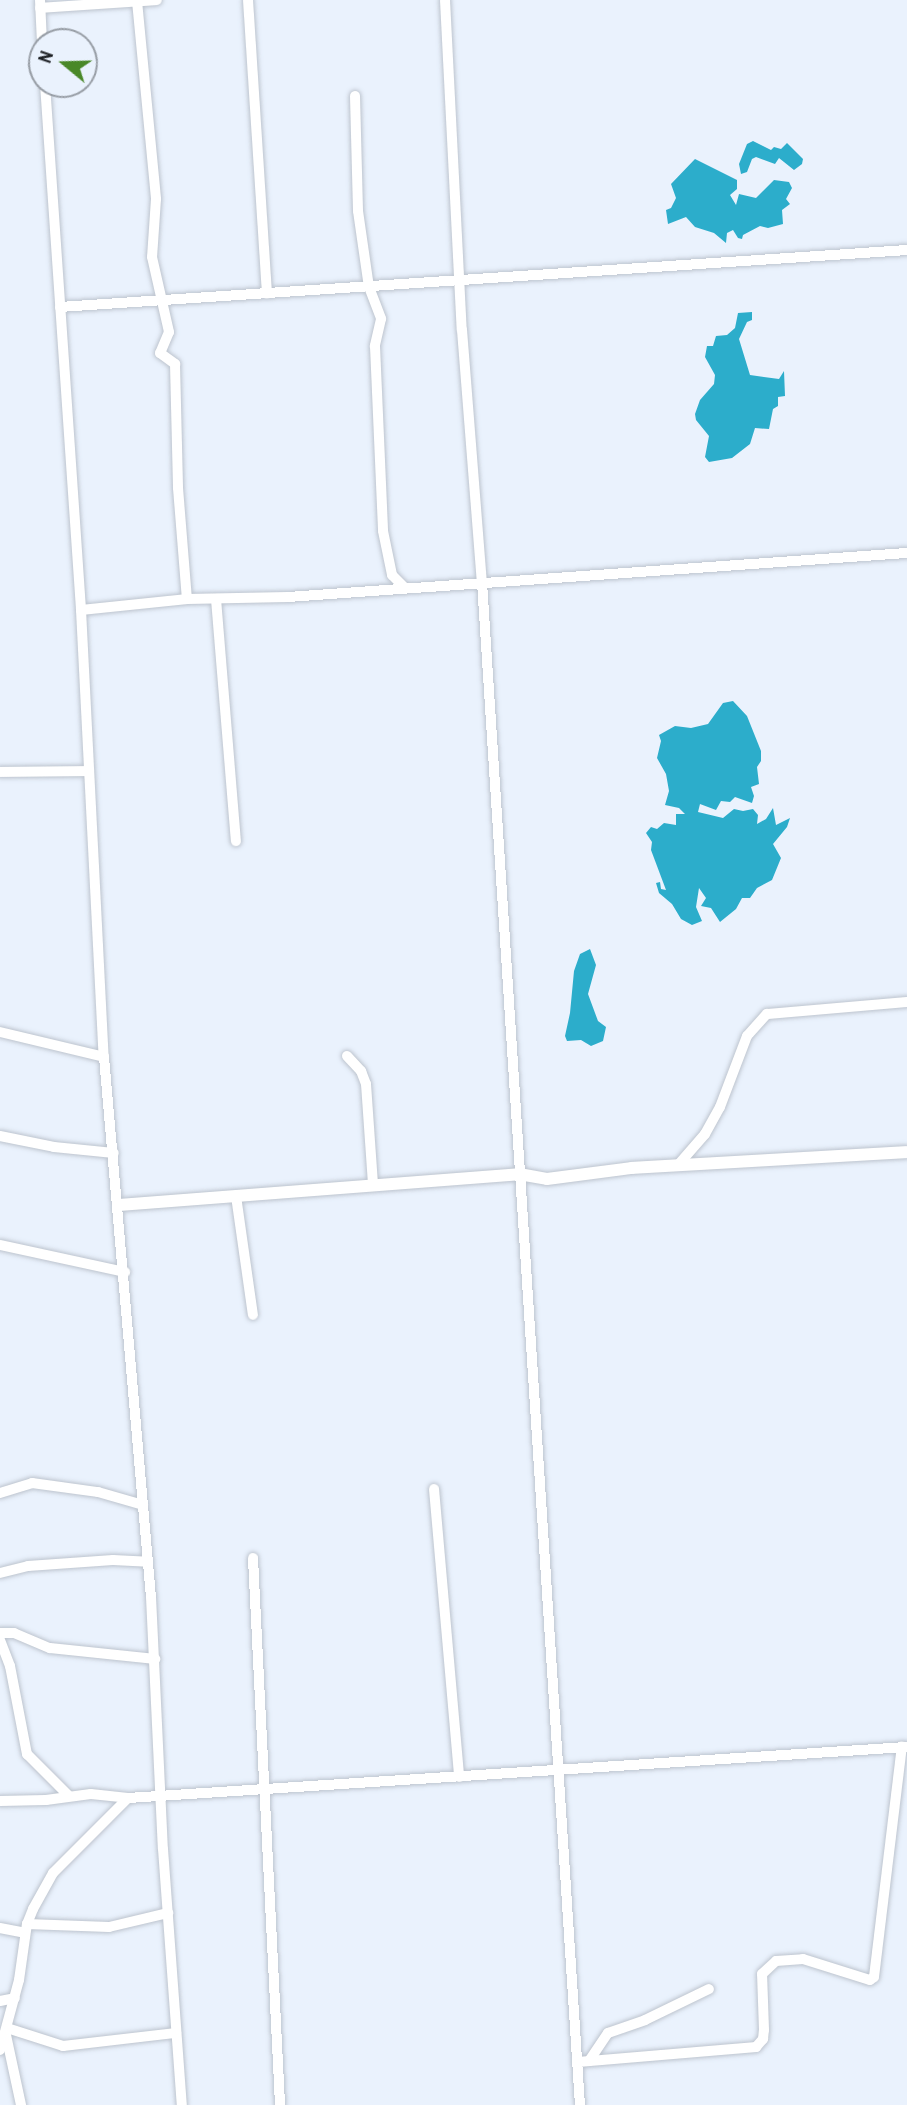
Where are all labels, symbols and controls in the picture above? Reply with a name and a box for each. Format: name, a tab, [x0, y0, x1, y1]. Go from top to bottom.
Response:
north arrow	[28, 28, 98, 98]
text: N	[31, 47, 59, 66]

